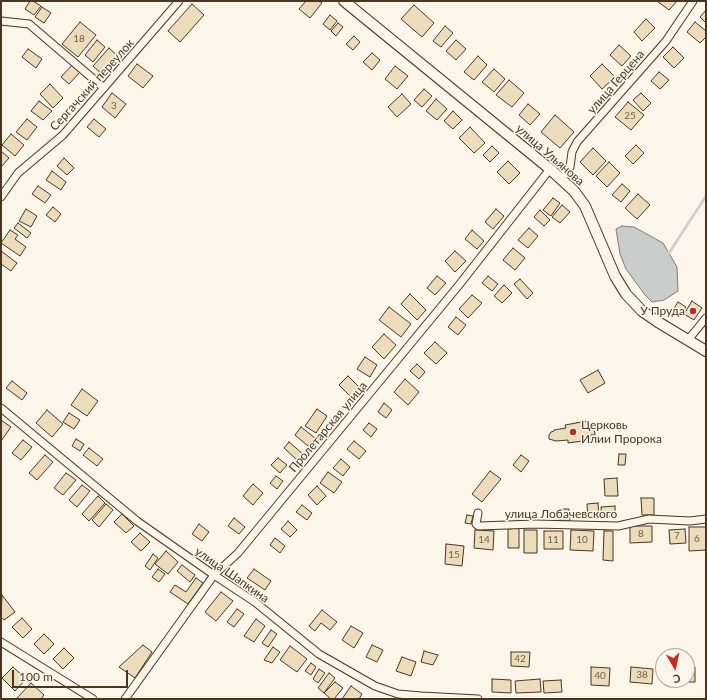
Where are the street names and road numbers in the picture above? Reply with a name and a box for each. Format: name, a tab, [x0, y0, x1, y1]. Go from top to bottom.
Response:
street label: Сергачский переулок	[47, 36, 137, 134]
street label: улица Герцена	[584, 47, 648, 117]
street label: улица Ульянова	[513, 121, 587, 189]
street label: Пролетарская улица	[286, 379, 370, 475]
street label: улица Лобачевского	[505, 507, 617, 521]
street label: улица Шапкина	[192, 544, 272, 606]

